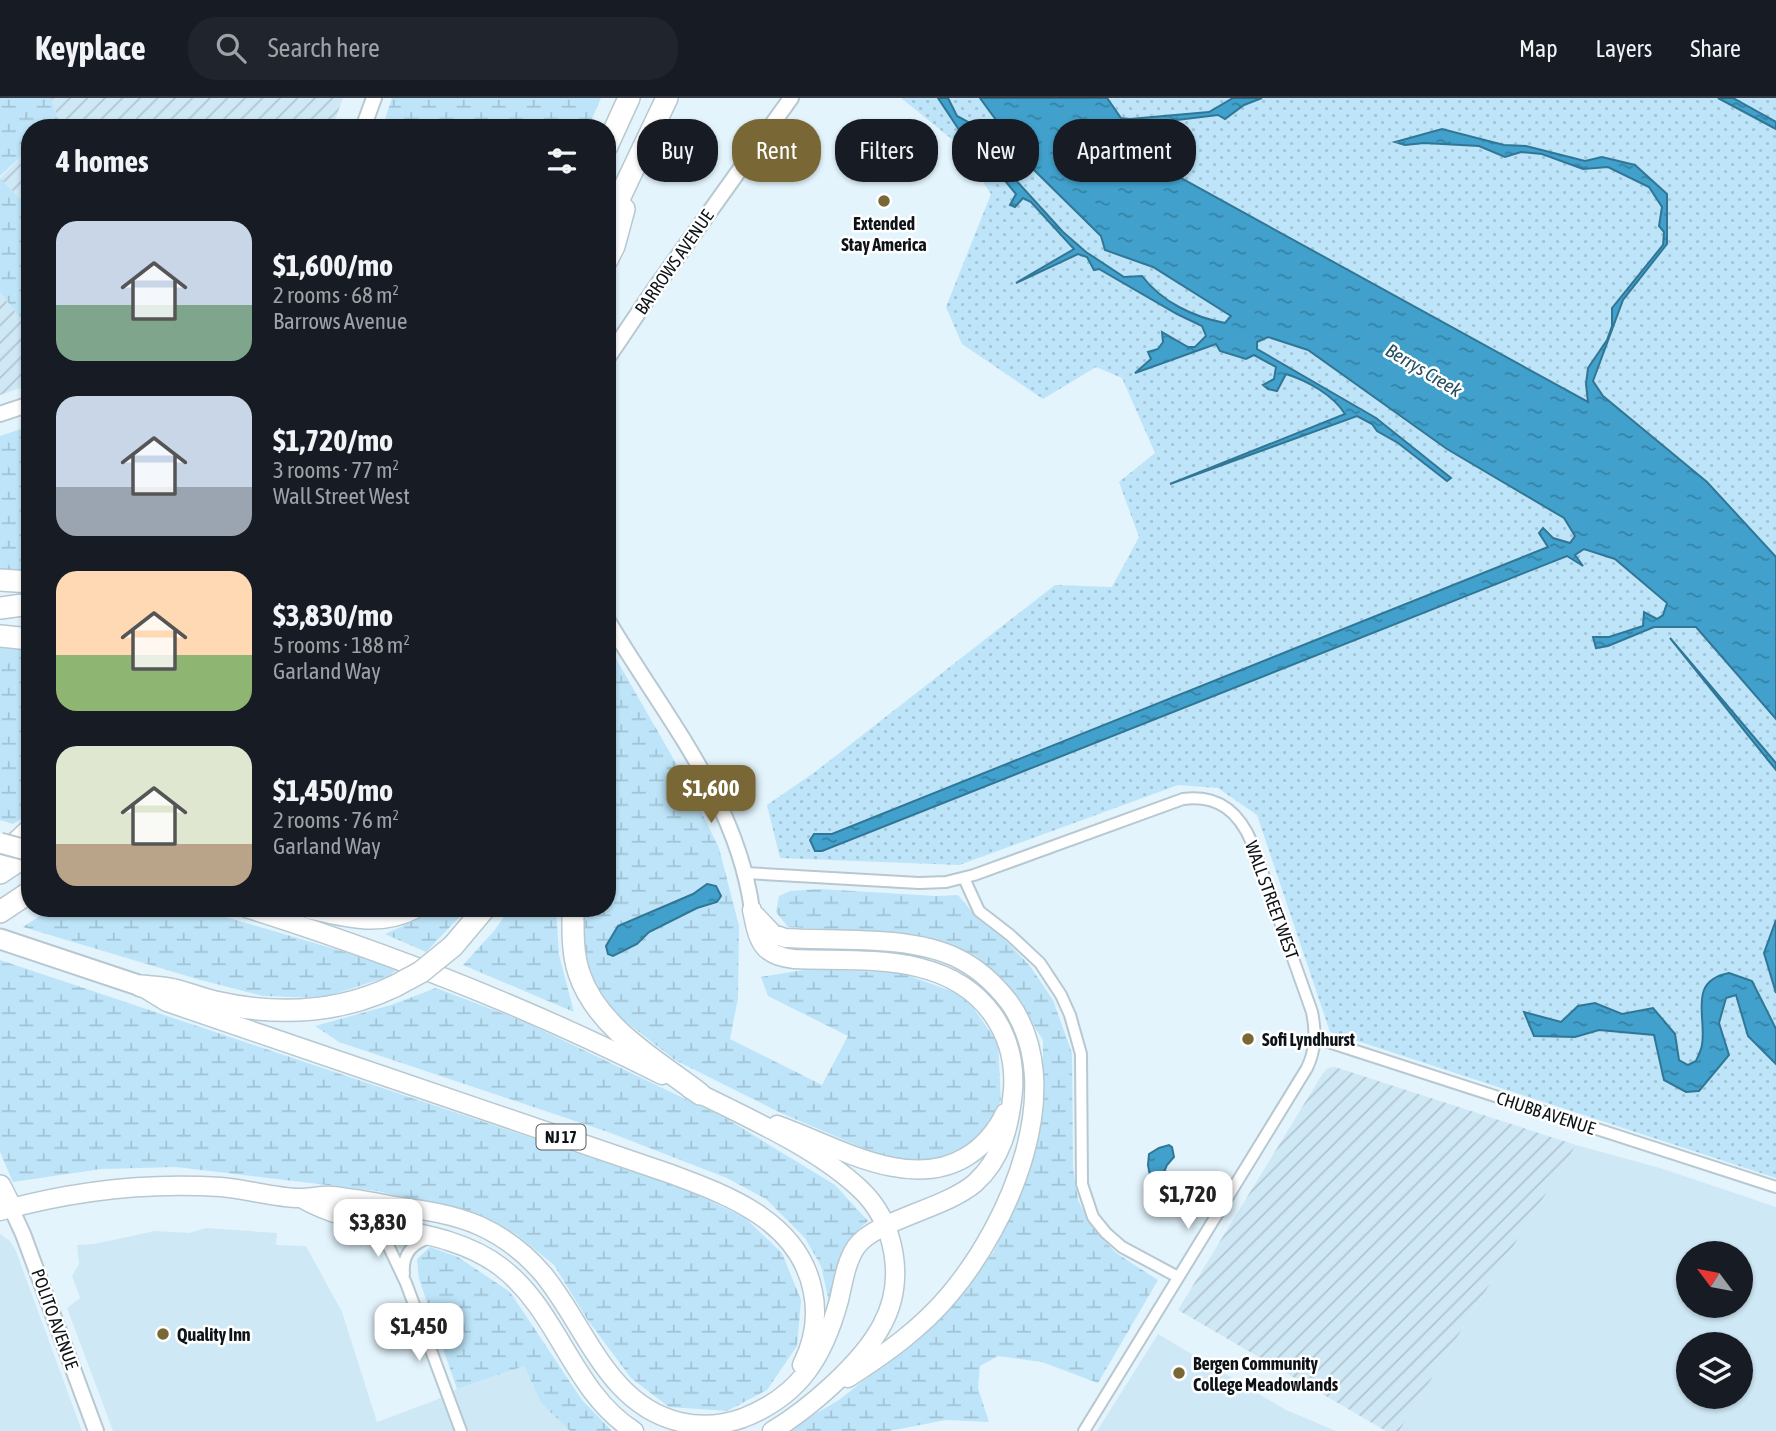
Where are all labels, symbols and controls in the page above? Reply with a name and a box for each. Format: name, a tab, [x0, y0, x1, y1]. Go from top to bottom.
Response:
search box	[188, 17, 678, 80]
text: Keyplace	[35, 29, 146, 67]
icon: search	[212, 29, 250, 67]
text: Search here	[268, 33, 380, 63]
text: Map	[1519, 35, 1558, 62]
text: Layers	[1596, 35, 1652, 62]
text: Share	[1690, 35, 1741, 62]
chip: Buy	[637, 119, 718, 182]
chip: Rent	[732, 119, 821, 182]
chip: Filters	[835, 119, 938, 182]
chip: New	[952, 119, 1039, 182]
chip: Apartment	[1053, 119, 1196, 182]
icon: filters	[543, 142, 581, 180]
text: 4 homes	[56, 144, 149, 178]
marker: Extended Stay America	[876, 193, 892, 209]
street label: BARROWS AVENUE	[630, 206, 718, 318]
place label: Extended Stay America	[841, 213, 927, 255]
text: $1,600/mo	[273, 248, 393, 282]
icon: home	[112, 249, 196, 333]
text: 2 rooms · 68 m²	[273, 282, 399, 308]
text: Barrows Avenue	[273, 308, 407, 334]
water label: Berrys Creek	[1382, 339, 1467, 402]
text: $1,720/mo	[273, 423, 393, 457]
icon: home	[112, 424, 196, 508]
text: 3 rooms · 77 m²	[273, 457, 399, 483]
text: Wall Street West	[273, 483, 410, 509]
text: $3,830/mo	[273, 598, 393, 632]
icon: home	[112, 599, 196, 683]
text: 5 rooms · 188 m²	[273, 632, 410, 658]
text: Garland Way	[273, 658, 381, 684]
pin: $1,600	[654, 766, 768, 825]
text: $1,450/mo	[273, 773, 393, 807]
icon: home	[112, 774, 196, 858]
text: $1,600	[683, 775, 740, 801]
text: 2 rooms · 76 m²	[273, 807, 399, 833]
text: Garland Way	[273, 833, 381, 859]
street label: WALL STREET WEST	[1241, 838, 1303, 962]
place label: Sofi Lyndhurst	[1262, 1029, 1356, 1050]
marker: Sofi Lyndhurst	[1240, 1031, 1256, 1047]
street label: CHUBB AVENUE	[1494, 1087, 1598, 1139]
road number: NJ 17	[536, 1124, 586, 1149]
pin: $1,720	[1131, 1172, 1245, 1231]
text: $1,720	[1160, 1181, 1217, 1207]
pin: $3,830	[321, 1200, 435, 1259]
text: $3,830	[350, 1209, 407, 1235]
north arrow	[1676, 1241, 1754, 1318]
map controls	[1676, 1241, 1753, 1409]
street label: POLITO AVENUE	[27, 1266, 83, 1372]
pin: $1,450	[362, 1304, 476, 1363]
text: $1,450	[391, 1313, 448, 1339]
place label: Quality Inn	[177, 1324, 251, 1345]
marker: Quality Inn	[155, 1326, 171, 1342]
button: layers	[1676, 1332, 1753, 1409]
place label: Bergen Community College Meadowlands	[1193, 1353, 1339, 1395]
marker: Bergen Community College Meadowlands	[1171, 1365, 1187, 1381]

